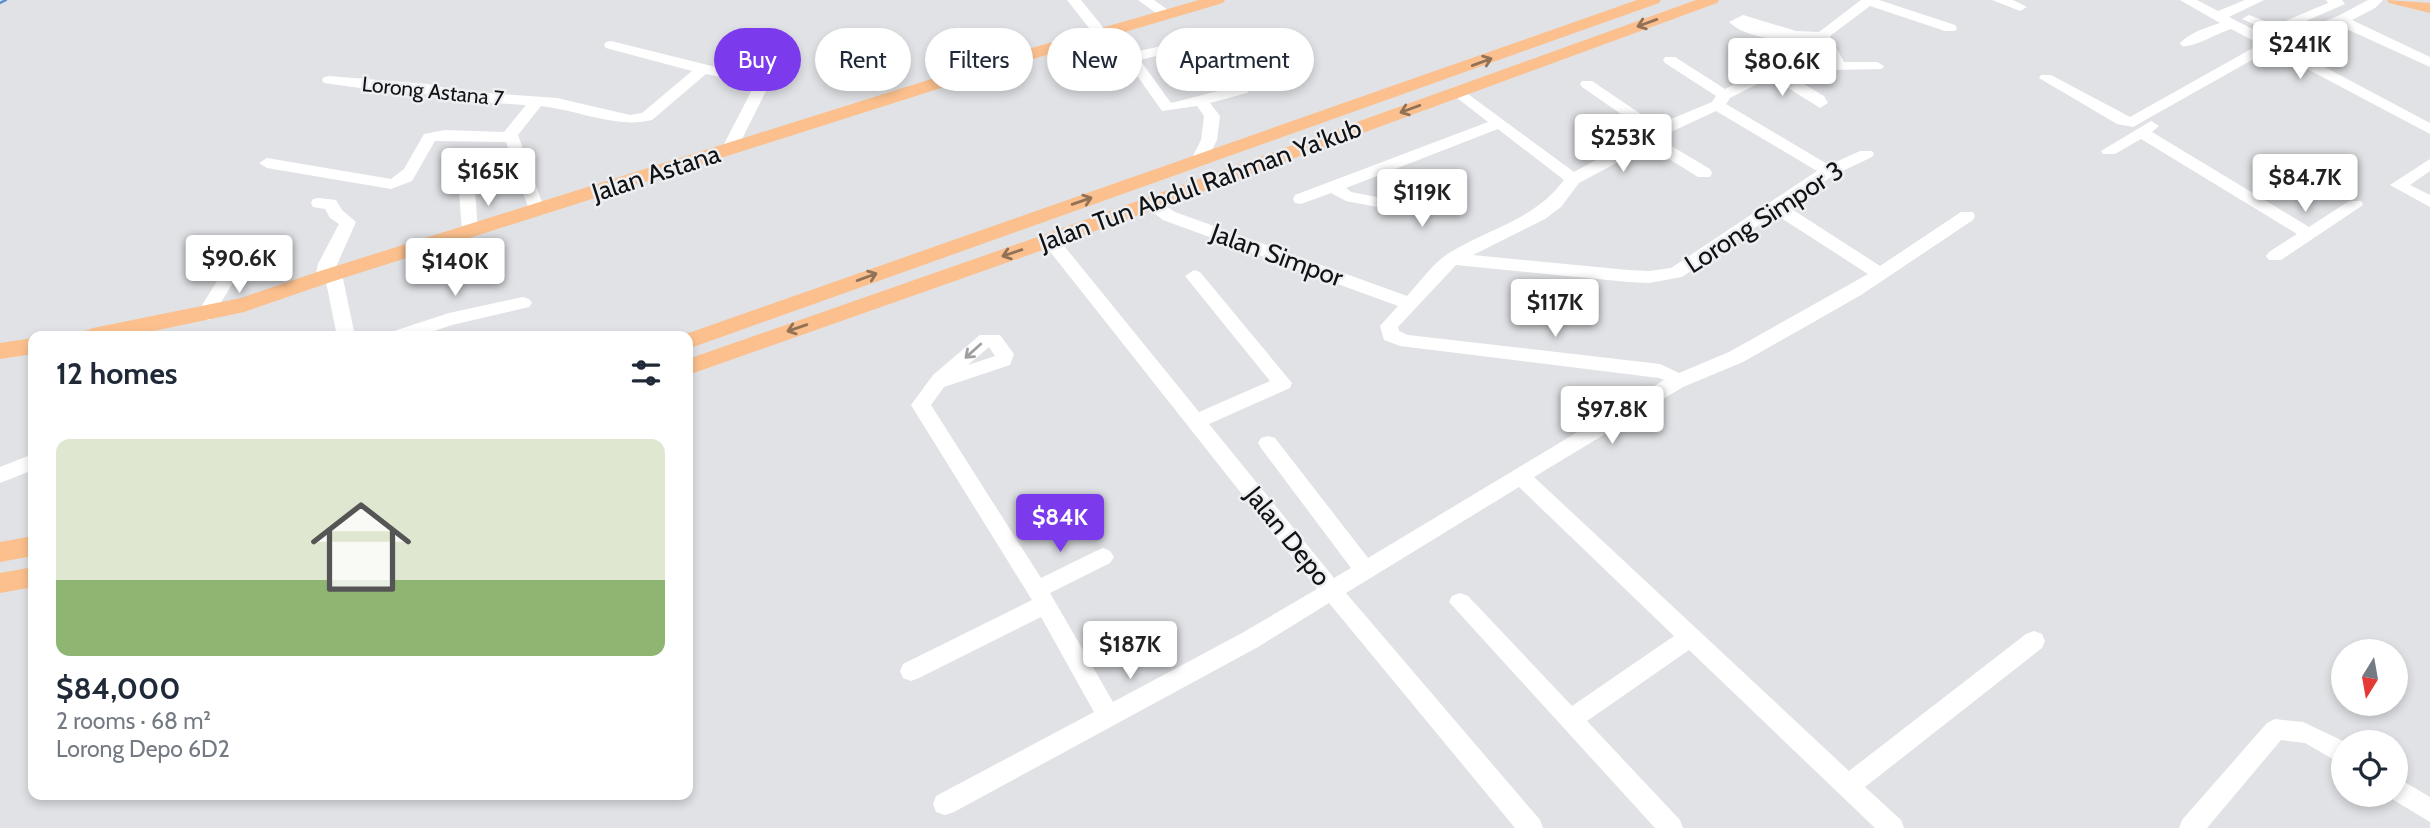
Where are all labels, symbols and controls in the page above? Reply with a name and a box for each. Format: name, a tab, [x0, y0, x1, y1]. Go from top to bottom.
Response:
one-way arrow	[1636, 18, 1658, 30]
pin: $241K	[2251, 22, 2349, 81]
chip: Buy	[714, 28, 801, 91]
chip: Rent	[815, 28, 911, 91]
chip: Filters	[925, 28, 1033, 91]
chip: New	[1047, 28, 1142, 91]
chip: Apartment	[1156, 28, 1314, 91]
text: $241K	[2269, 30, 2331, 58]
pin: $80.6K	[1725, 38, 1839, 98]
text: $80.6K	[1744, 47, 1820, 75]
one-way arrow	[1470, 54, 1492, 67]
street label: Lorong Astana 7	[361, 71, 506, 111]
one-way arrow	[1399, 103, 1421, 116]
street label: Jalan Tun Abdul Rahman Ya'kub	[1033, 112, 1366, 259]
pin: $253K	[1574, 114, 1672, 174]
text: $253K	[1591, 123, 1655, 151]
street label: Jalan Astana	[587, 137, 725, 209]
pin: $165K	[439, 148, 537, 208]
street label: Lorong Simpor 3	[1679, 154, 1849, 280]
pin: $84.7K	[2248, 154, 2362, 214]
text: $165K	[457, 157, 519, 185]
text: $84.7K	[2269, 163, 2341, 191]
pin: $119K	[1373, 170, 1471, 229]
text: $119K	[1393, 178, 1451, 206]
one-way arrow	[1071, 194, 1093, 206]
street label: Jalan Simpor	[1206, 216, 1348, 294]
pin: $90.6K	[182, 236, 296, 295]
pin: $140K	[406, 238, 504, 298]
text: $90.6K	[202, 244, 276, 272]
text: $140K	[422, 247, 488, 275]
one-way arrow	[1001, 248, 1023, 260]
one-way arrow	[856, 269, 878, 282]
pin: $117K	[1506, 280, 1604, 339]
text: $117K	[1527, 288, 1583, 316]
one-way arrow	[786, 323, 808, 335]
one-way arrow	[965, 343, 982, 360]
icon: filters	[627, 354, 665, 392]
text: 12 homes	[56, 355, 178, 392]
pin: $97.8K	[1555, 386, 1669, 446]
text: $97.8K	[1577, 395, 1647, 423]
street label: Jalan Depo	[1238, 479, 1338, 592]
icon: home	[298, 484, 424, 610]
pin: $84K	[1019, 494, 1101, 554]
text: $84K	[1032, 503, 1088, 531]
pin: $187K	[1081, 622, 1179, 681]
text: $187K	[1099, 630, 1161, 658]
north arrow	[2331, 639, 2408, 716]
map controls	[2331, 639, 2408, 807]
text: $84,000	[56, 670, 180, 707]
text: 2 rooms · 68 m²	[56, 707, 211, 735]
button: locate	[2331, 730, 2408, 807]
text: Lorong Depo 6D2	[56, 735, 230, 763]

